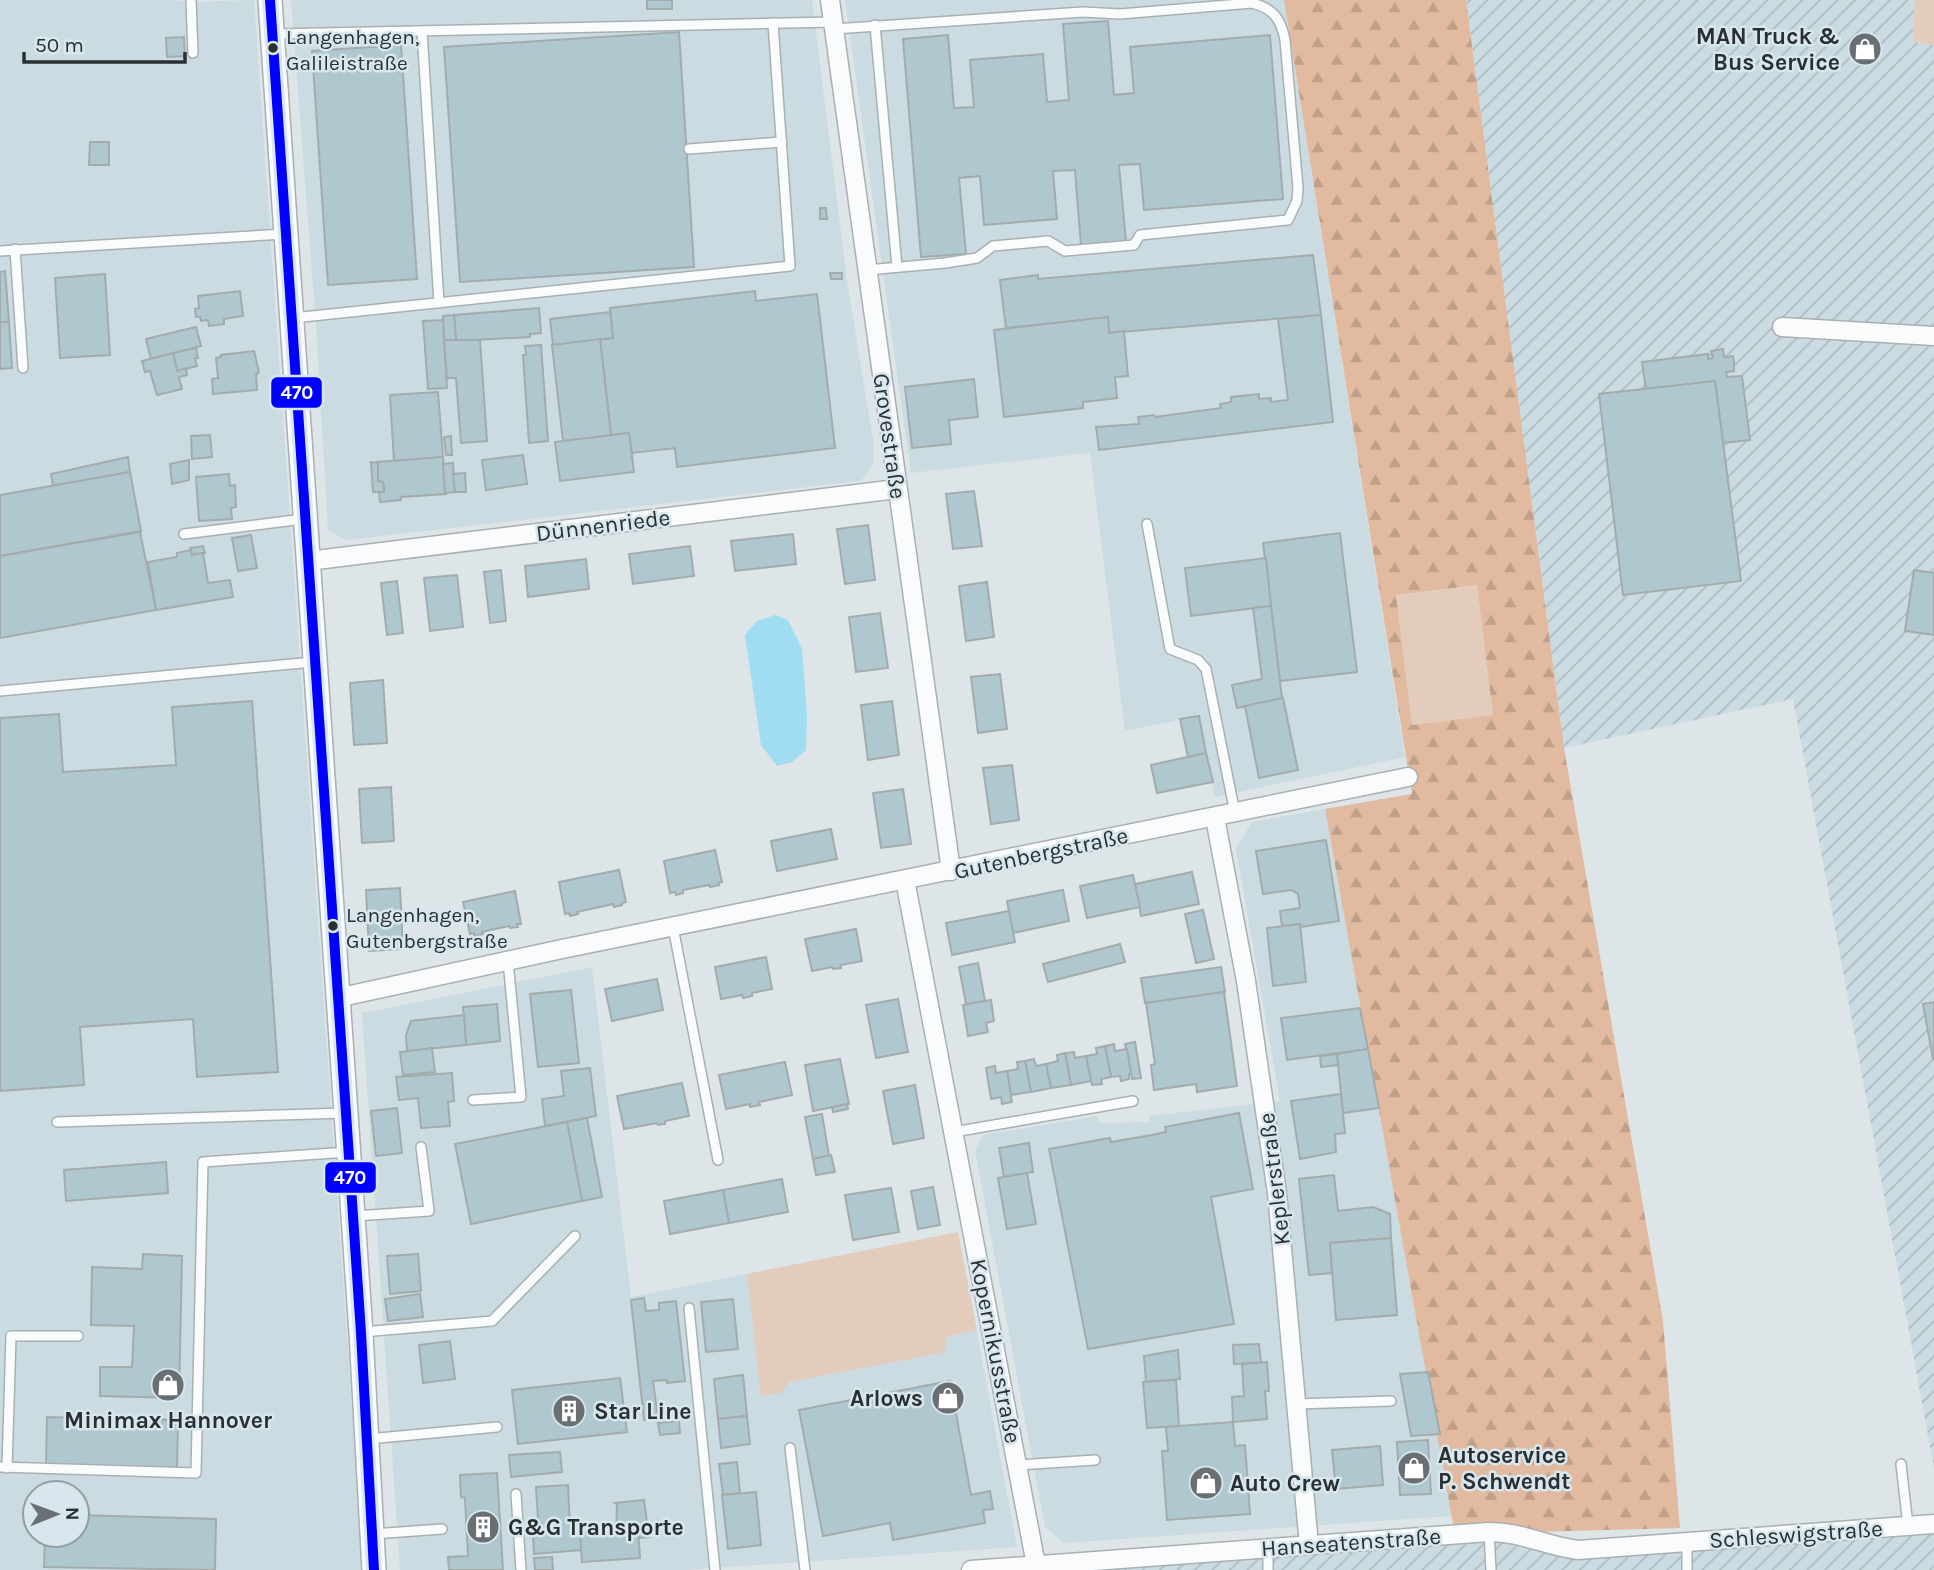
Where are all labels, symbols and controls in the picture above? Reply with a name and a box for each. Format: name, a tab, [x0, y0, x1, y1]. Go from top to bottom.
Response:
scale bar	[24, 21, 186, 65]
place label: MAN Truck & Bus Service	[1696, 23, 1840, 76]
place label: Langenhagen, Galileistraße	[286, 25, 419, 75]
shop icon: MAN Truck & Bus Service	[1846, 30, 1884, 68]
text: 50 m	[35, 33, 84, 57]
marker: Langenhagen, Galileistraße	[266, 41, 280, 55]
street label: Grovestraße	[867, 371, 912, 501]
line badge: 470	[270, 376, 323, 409]
text: 470	[281, 382, 313, 404]
street label: Dünnenriede	[534, 504, 672, 547]
street label: Gutenbergstraße	[952, 822, 1131, 885]
place label: Langenhagen, Gutenbergstraße	[346, 903, 508, 953]
marker: Langenhagen, Gutenbergstraße	[326, 919, 340, 933]
street label: Keplerstraße	[1253, 1111, 1296, 1247]
line badge: 470	[324, 1161, 377, 1194]
text: 470	[334, 1167, 366, 1189]
street label: Kopernikusstraße	[964, 1257, 1027, 1446]
shop icon: Minimax Hannover	[149, 1366, 187, 1404]
shop icon: Arlows	[929, 1379, 967, 1417]
place label: Arlows	[850, 1385, 923, 1412]
building icon: Star Line	[550, 1392, 588, 1430]
place label: Star Line	[594, 1398, 691, 1425]
place label: Minimax Hannover	[64, 1407, 272, 1434]
place label: Autoservice P. Schwendt	[1438, 1442, 1570, 1495]
shop icon: Autoservice P. Schwendt	[1395, 1449, 1433, 1487]
shop icon: Auto Crew	[1187, 1464, 1225, 1502]
place label: Auto Crew	[1230, 1470, 1341, 1497]
north arrow	[21, 1479, 91, 1549]
text: N	[61, 1507, 83, 1521]
building icon: G&G Transporte	[464, 1508, 502, 1546]
place label: G&G Transporte	[508, 1514, 684, 1541]
street label: Schleswigstraße	[1708, 1515, 1884, 1554]
street label: Hanseatenstraße	[1260, 1523, 1442, 1562]

